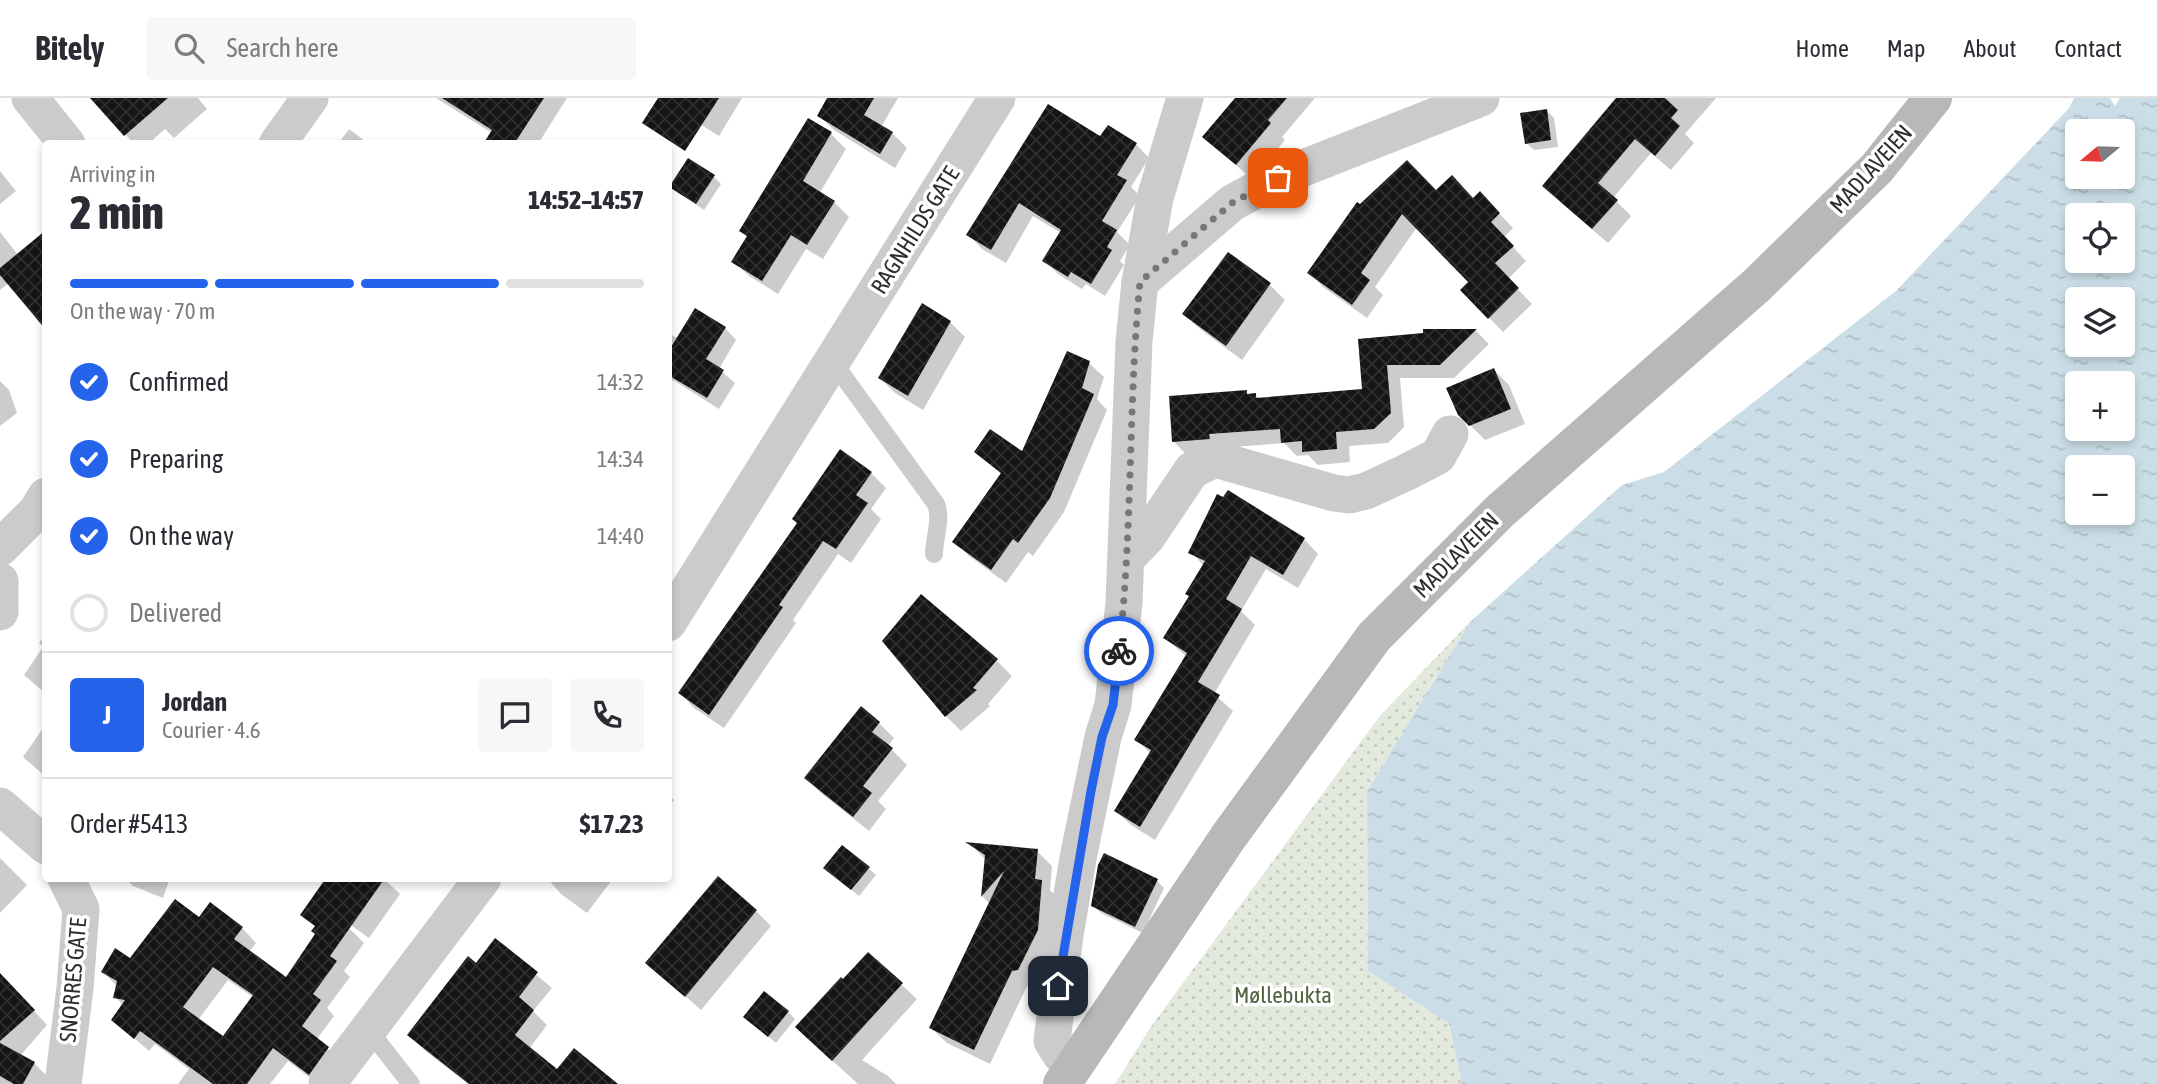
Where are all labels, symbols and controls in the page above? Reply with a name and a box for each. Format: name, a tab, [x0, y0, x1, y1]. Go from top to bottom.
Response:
search box	[146, 17, 636, 80]
text: Bitely	[35, 29, 104, 67]
icon: search	[170, 29, 208, 67]
text: Search here	[226, 33, 339, 63]
text: Home	[1795, 35, 1849, 62]
text: Map	[1887, 35, 1925, 62]
text: About	[1963, 35, 2016, 62]
text: Contact	[2054, 35, 2122, 62]
north arrow	[2065, 119, 2135, 189]
map controls	[2065, 119, 2135, 525]
street label: MADLAVEIEN	[1825, 120, 1917, 218]
pin	[1248, 148, 1308, 208]
icon: bag	[1259, 159, 1297, 197]
text: Arriving in	[70, 161, 156, 187]
street label: RAGNHILDS GATE	[866, 162, 964, 298]
text: 14:52–14:57	[528, 185, 644, 215]
text: 2 min	[70, 186, 164, 239]
button: locate	[2065, 203, 2135, 273]
button: layers	[2065, 287, 2135, 357]
text: On the way · 70 m	[70, 298, 215, 324]
icon: check	[70, 363, 108, 401]
text: Confirmed	[129, 367, 229, 397]
text: 14:32	[597, 369, 644, 395]
button: +	[2065, 371, 2135, 441]
icon: check	[70, 440, 108, 478]
text: Preparing	[129, 444, 223, 474]
text: 14:34	[597, 446, 644, 472]
button: −	[2065, 455, 2135, 525]
street label: MADLAVEIEN	[1408, 507, 1504, 603]
icon: check	[70, 517, 108, 555]
text: On the way	[129, 521, 234, 551]
text: 14:40	[597, 523, 644, 549]
text: Delivered	[129, 598, 222, 628]
courier	[1084, 616, 1154, 686]
icon: bike	[1100, 632, 1138, 670]
button: chat	[478, 678, 552, 752]
button: phone	[570, 678, 644, 752]
text: Jordan	[162, 687, 227, 717]
text: J	[103, 700, 111, 730]
text: Courier · 4.6	[162, 717, 261, 743]
text: Order #5413	[70, 809, 189, 839]
text: $17.23	[580, 809, 644, 839]
street label: SNORRES GATE	[55, 917, 91, 1043]
pin	[1028, 956, 1088, 1016]
icon: home	[1039, 967, 1077, 1005]
park label: Møllebukta	[1234, 982, 1332, 1008]

